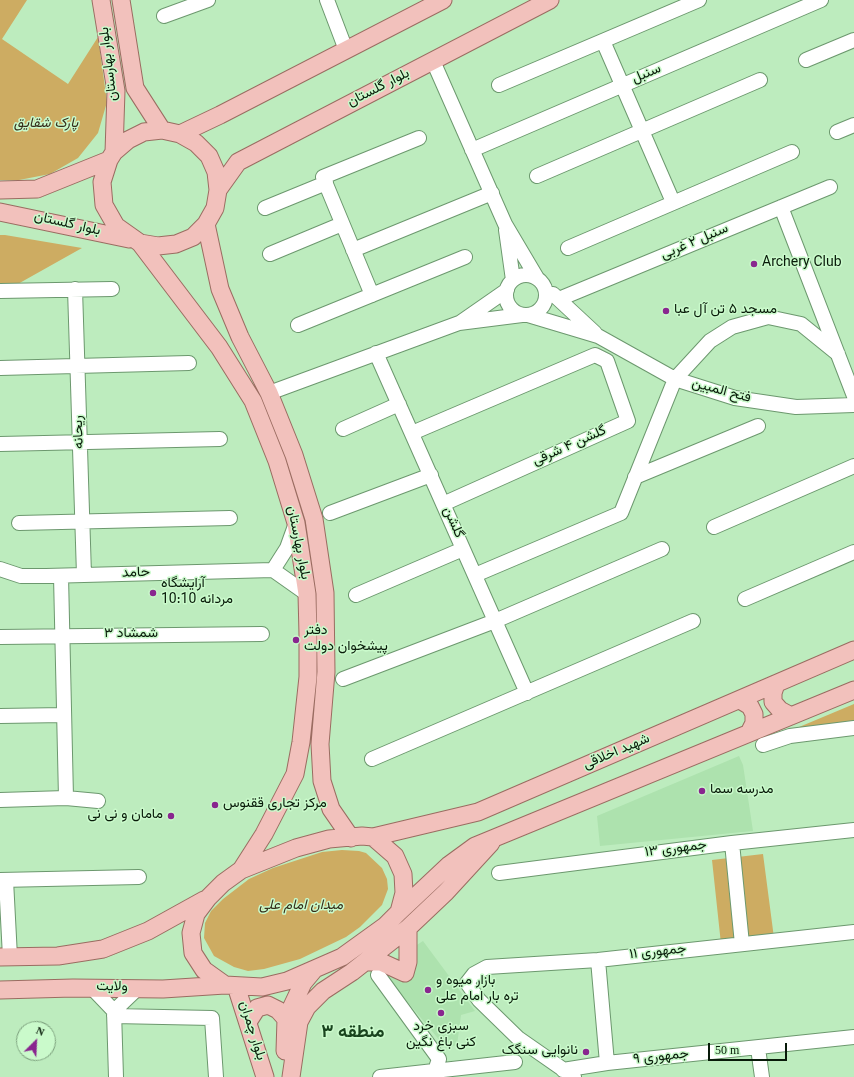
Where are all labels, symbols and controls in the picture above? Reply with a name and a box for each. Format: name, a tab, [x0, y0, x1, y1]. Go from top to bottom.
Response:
street label: بلوار بهارستان	[97, 26, 123, 102]
street label: سنبل	[630, 61, 664, 89]
street label: بلوار گلستان	[345, 66, 413, 112]
park label: پارک شقایق	[14, 117, 78, 133]
street label: بلوار گلستان	[32, 209, 102, 241]
street label: سنبل ۲ غربی	[659, 221, 731, 265]
place label: Archery Club	[762, 256, 842, 272]
marker: Archery Club	[749, 259, 759, 269]
place label: مسجد ۵ تن آل عبا	[674, 303, 777, 319]
marker: مسجد ۵ تن آل عبا	[661, 306, 671, 316]
street label: فتح المبین	[690, 376, 752, 408]
street label: ریحانه	[71, 415, 89, 449]
street label: گلشن ۴ شرقی	[530, 423, 610, 471]
street label: بلوار بهارستان	[282, 505, 312, 581]
street label: گلشن	[438, 505, 466, 541]
street label: حامد	[122, 565, 150, 583]
place label: آرایشگاه مردانه 10:10	[161, 577, 233, 610]
marker: آرایشگاه مردانه 10:10	[148, 588, 158, 598]
place label: دفتر پیشخوان دولت	[304, 624, 388, 656]
street label: شمشاد ۳	[104, 627, 158, 643]
marker: دفتر پیشخوان دولت	[291, 635, 301, 645]
street label: شهید اخلاقی	[581, 731, 653, 775]
place label: مدرسه سما	[710, 783, 773, 799]
marker: مدرسه سما	[697, 786, 707, 796]
place label: مرکز تجاری ققنوس	[223, 797, 327, 813]
marker: مرکز تجاری ققنوس	[210, 800, 220, 810]
place label: مامان و نی نی	[88, 808, 163, 824]
marker: مامان و نی نی	[166, 811, 176, 821]
street label: جمهوری ۱۳	[644, 838, 708, 862]
park label: میدان امام علی	[259, 899, 343, 915]
street label: جمهوری ۱۱	[629, 942, 687, 964]
place label: بازار میوه و تره بار امام علی	[436, 974, 519, 1006]
street label: ولایت	[96, 979, 128, 997]
marker: بازار میوه و تره بار امام علی	[423, 985, 433, 995]
street label: بلوار چمران	[234, 999, 268, 1063]
marker: سبزی خرد کنی باغ نگین	[436, 1008, 446, 1018]
place label: سبزی خرد کنی باغ نگین	[406, 1020, 476, 1052]
north arrow	[16, 1021, 56, 1061]
district label: منطقه ۳	[321, 1023, 385, 1045]
text: N	[34, 1024, 47, 1038]
scale bar	[710, 1035, 789, 1061]
text: 50 m	[715, 1043, 739, 1057]
place label: نانوایی سنگک	[502, 1044, 578, 1060]
marker: نانوایی سنگک	[581, 1047, 591, 1057]
street label: جمهوری ۹	[632, 1047, 690, 1069]

